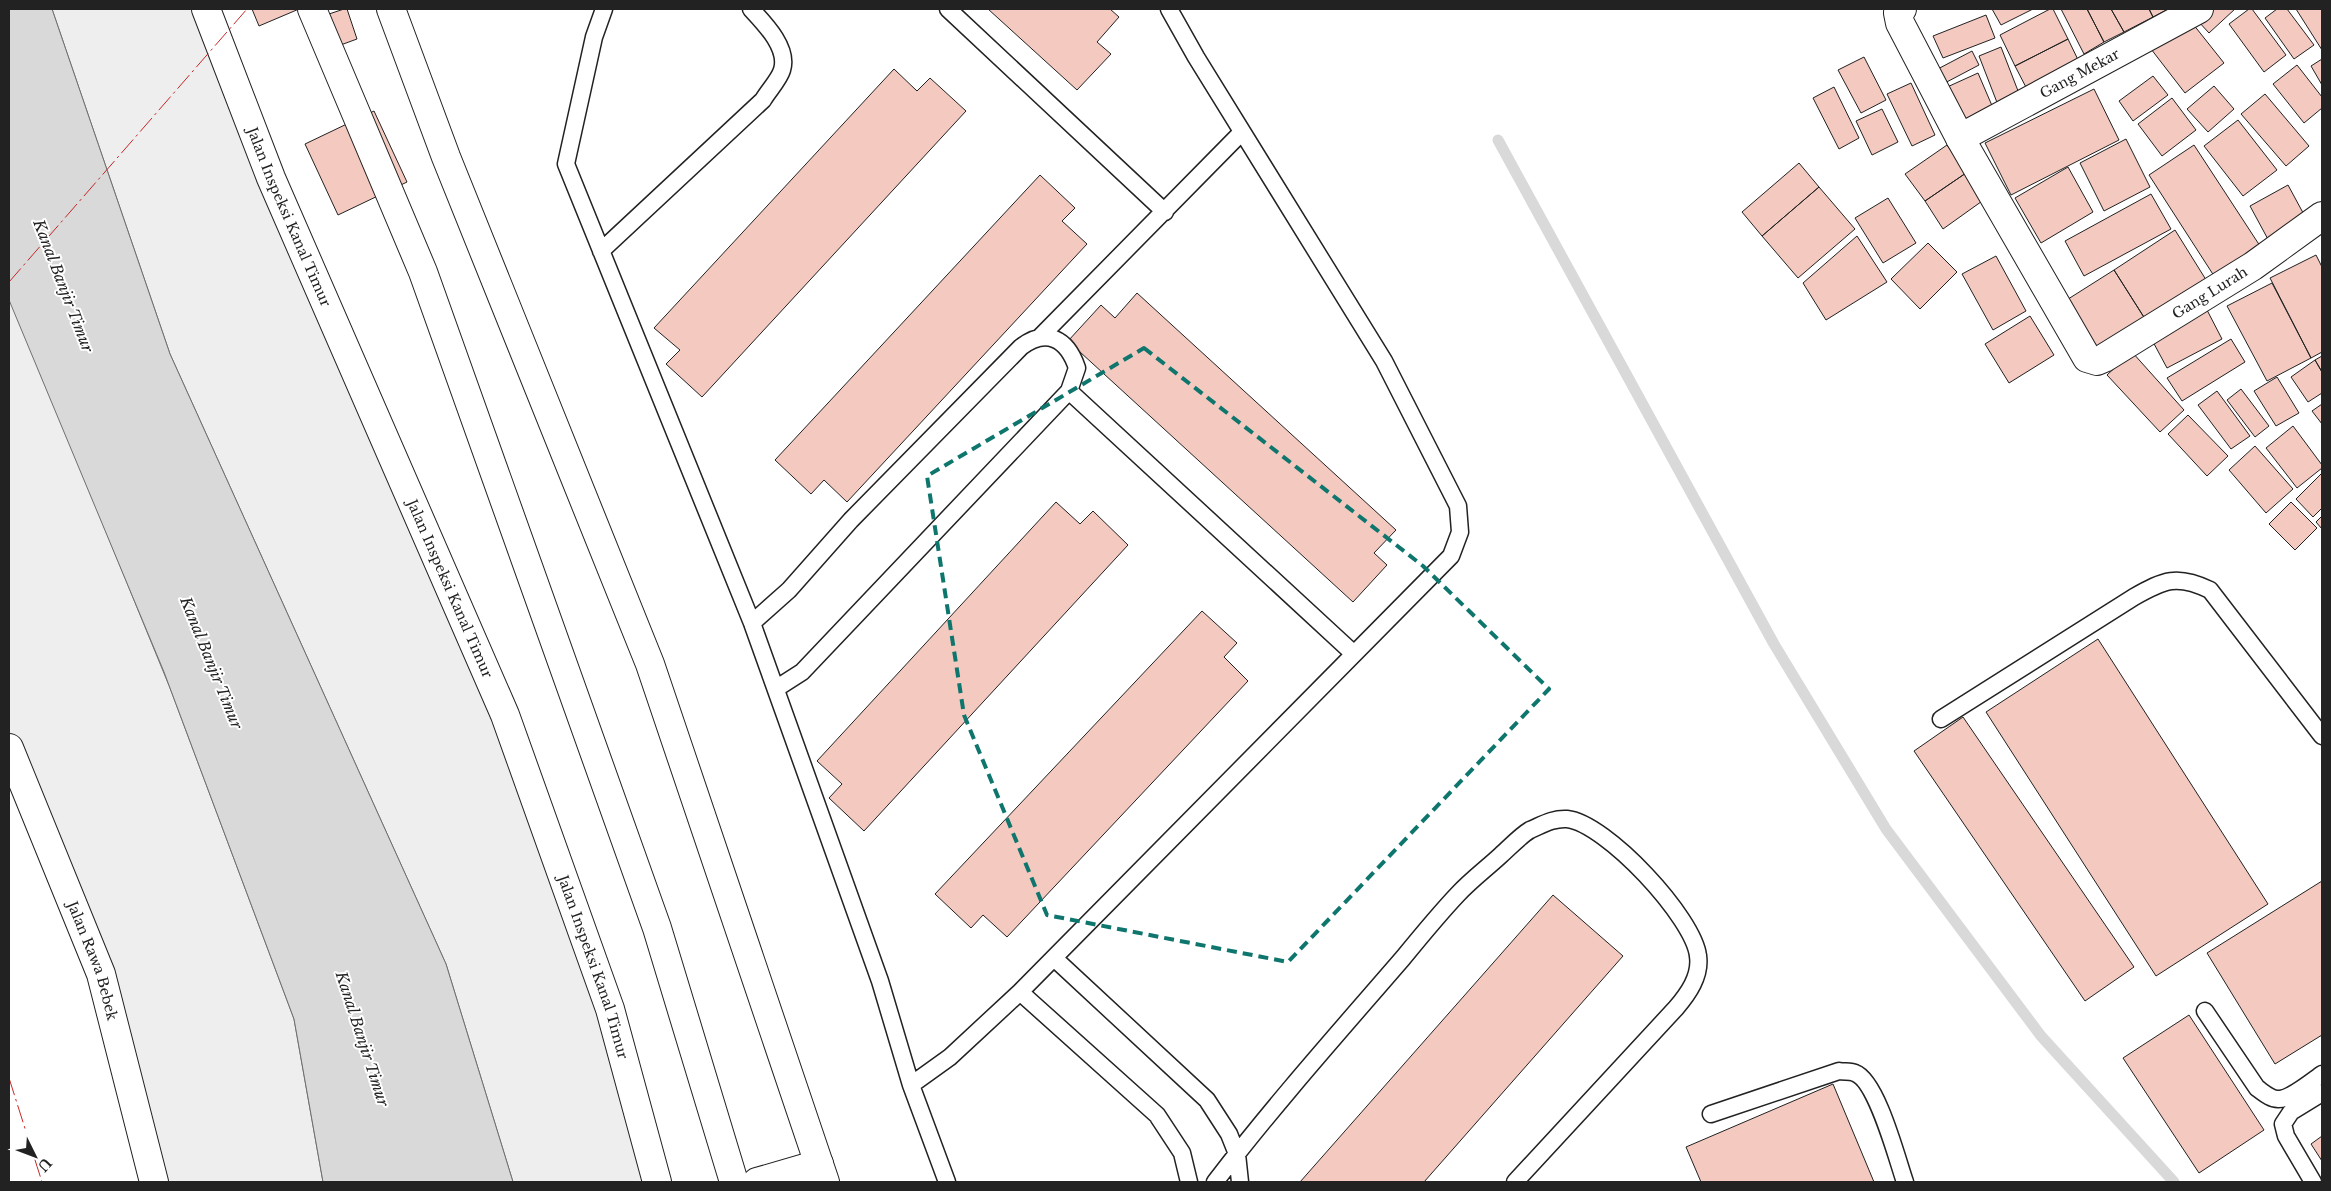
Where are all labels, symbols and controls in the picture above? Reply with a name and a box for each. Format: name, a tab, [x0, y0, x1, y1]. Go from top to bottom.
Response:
street label: Gang Mekar	[2037, 44, 2123, 102]
street label: Jalan Inspeksi Kanal Timur	[243, 123, 335, 310]
water label: Kanal Banjir Timur	[29, 216, 98, 356]
street label: Gang Lurah	[2169, 262, 2251, 323]
street label: Jalan Inspeksi Kanal Timur	[402, 495, 497, 681]
water label: Kanal Banjir Timur	[176, 593, 247, 733]
street label: Jalan Inspeksi Kanal Timur	[553, 871, 632, 1061]
street label: Jalan Rawa Bebek	[63, 897, 122, 1023]
water label: Kanal Banjir Timur	[331, 968, 394, 1110]
north arrow	[10, 1131, 60, 1181]
text: U	[33, 1154, 55, 1176]

